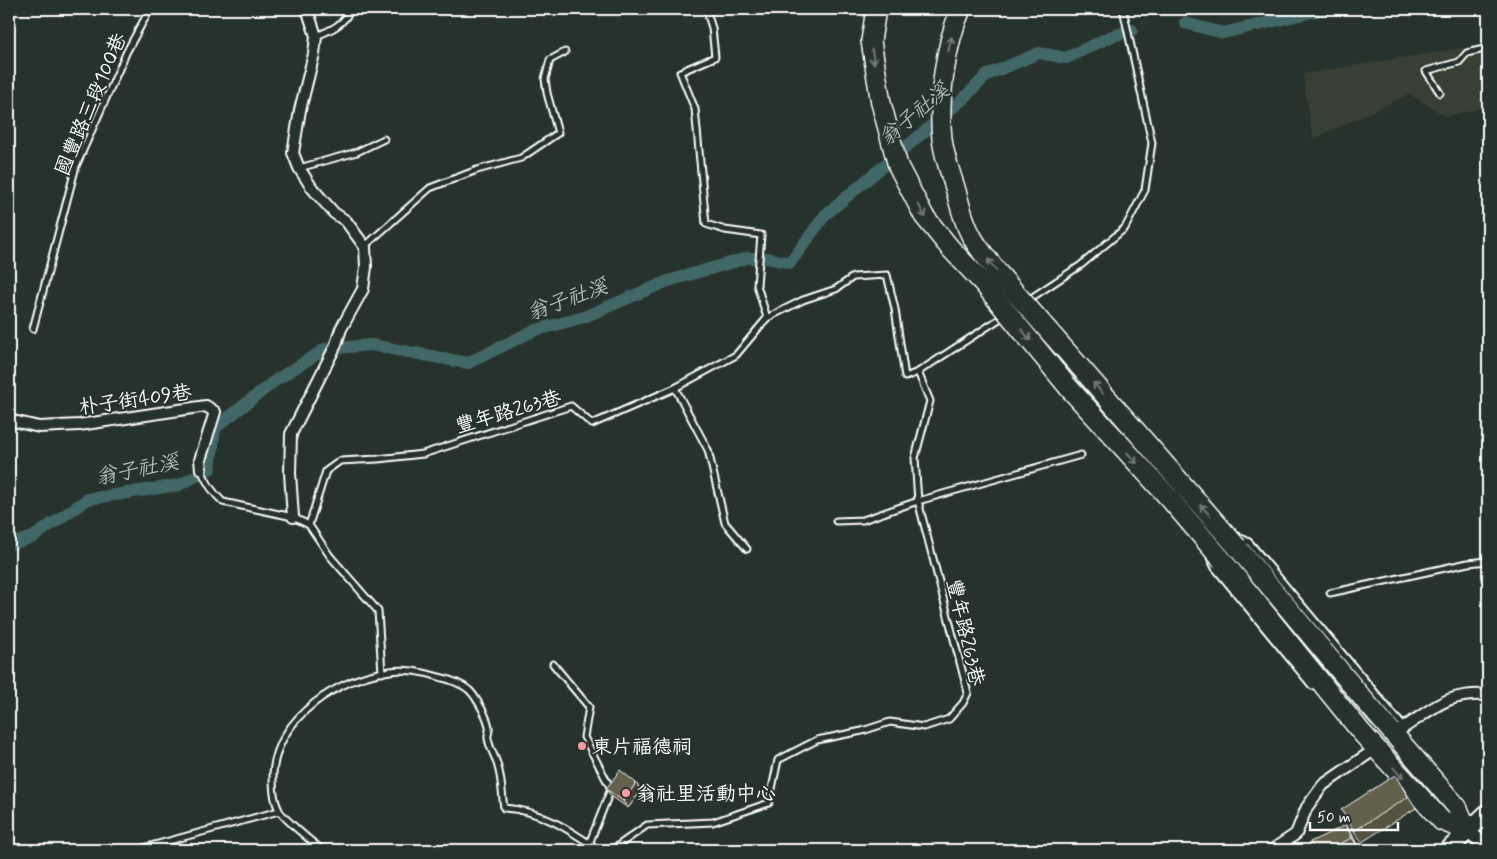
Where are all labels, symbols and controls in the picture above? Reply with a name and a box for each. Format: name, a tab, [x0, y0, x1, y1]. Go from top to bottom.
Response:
street label: 國豐路三段100巷	[49, 28, 134, 180]
one-way arrow	[946, 37, 955, 53]
one-way arrow	[868, 49, 878, 65]
water label: 翁子社溪	[873, 76, 957, 152]
one-way arrow	[917, 203, 927, 217]
one-way arrow	[987, 259, 998, 272]
water label: 翁子社溪	[523, 272, 613, 327]
one-way arrow	[1020, 328, 1031, 341]
street label: 朴子街409巷	[77, 379, 194, 422]
one-way arrow	[1093, 381, 1104, 394]
street label: 豐年路263巷	[452, 384, 565, 440]
water label: 翁子社溪	[93, 448, 182, 492]
one-way arrow	[1126, 451, 1138, 464]
one-way arrow	[1199, 504, 1211, 517]
street label: 豐年路263巷	[939, 576, 990, 689]
place label: 東片福德祠	[592, 734, 692, 761]
marker: 東片福德祠	[576, 740, 588, 752]
one-way arrow	[1392, 766, 1404, 779]
place label: 翁社里活動中心	[636, 781, 776, 808]
marker: 翁社里活動中心	[620, 787, 632, 799]
scale bar	[1310, 799, 1397, 831]
text: 50 m	[1317, 808, 1351, 828]

